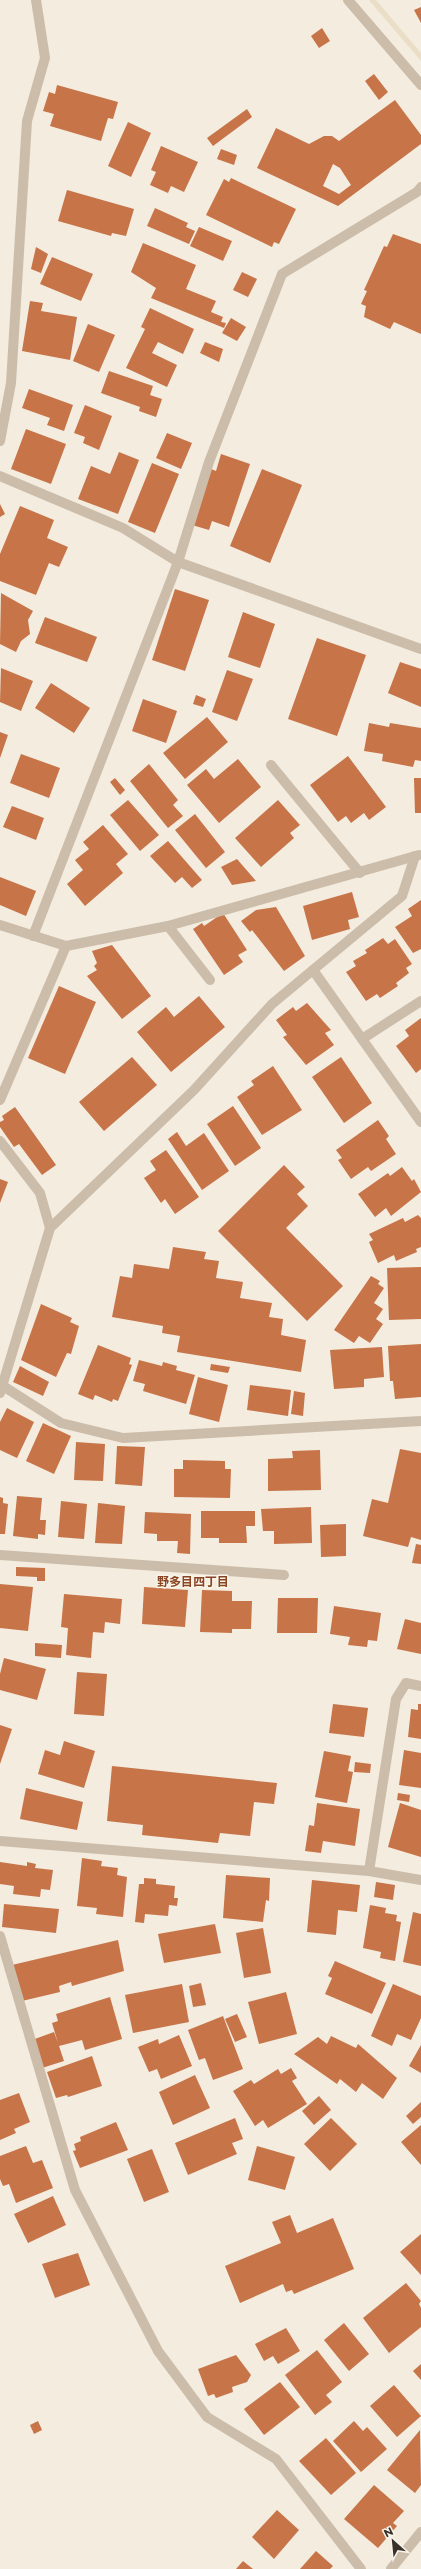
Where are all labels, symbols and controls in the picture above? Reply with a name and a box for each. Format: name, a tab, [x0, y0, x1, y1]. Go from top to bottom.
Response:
district label: 野多目四丁目	[157, 1574, 229, 1589]
north arrow	[373, 2521, 413, 2561]
text: N	[381, 2524, 396, 2540]

